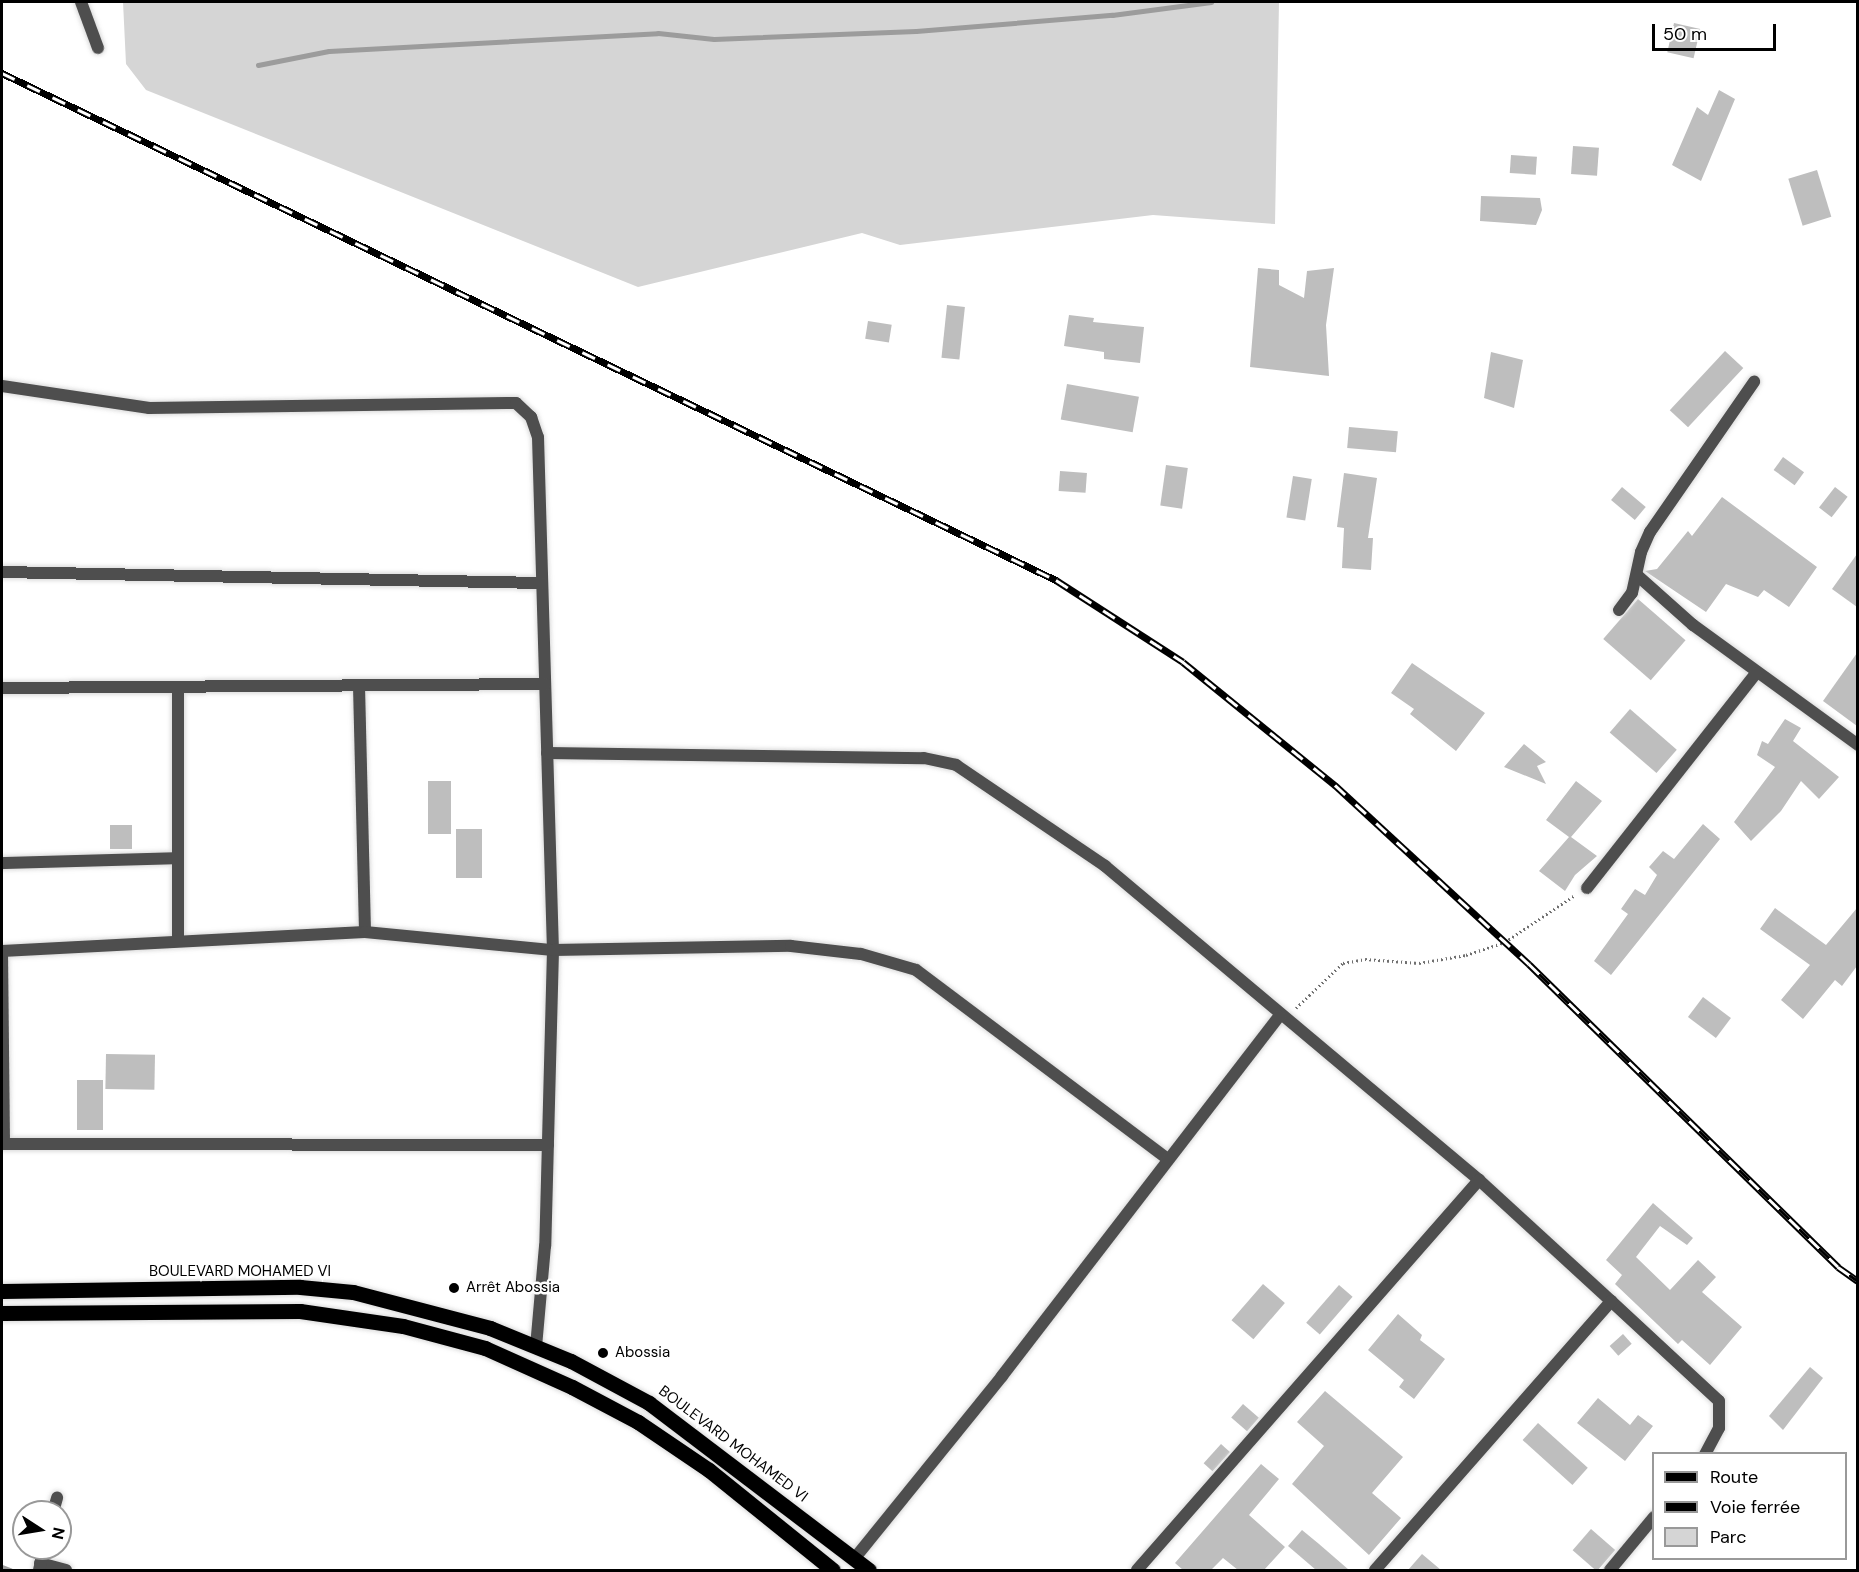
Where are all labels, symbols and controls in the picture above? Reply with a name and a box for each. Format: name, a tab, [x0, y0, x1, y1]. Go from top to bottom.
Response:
scale bar	[1655, 12, 1780, 50]
text: 50 m	[1663, 22, 1707, 46]
street label: BOULEVARD MOHAMED VI	[149, 1263, 331, 1281]
place label: Arrêt Abossia	[466, 1279, 560, 1297]
marker: Arrêt Abossia	[447, 1281, 461, 1295]
place label: Abossia	[615, 1344, 670, 1362]
marker: Abossia	[596, 1346, 610, 1360]
street label: BOULEVARD MOHAMED VI	[655, 1382, 811, 1506]
legend	[1652, 1452, 1847, 1560]
text: Route	[1710, 1465, 1758, 1489]
text: Voie ferrée	[1710, 1495, 1800, 1519]
north arrow	[12, 1500, 72, 1560]
text: Parc	[1710, 1525, 1746, 1549]
text: N	[47, 1526, 70, 1541]

